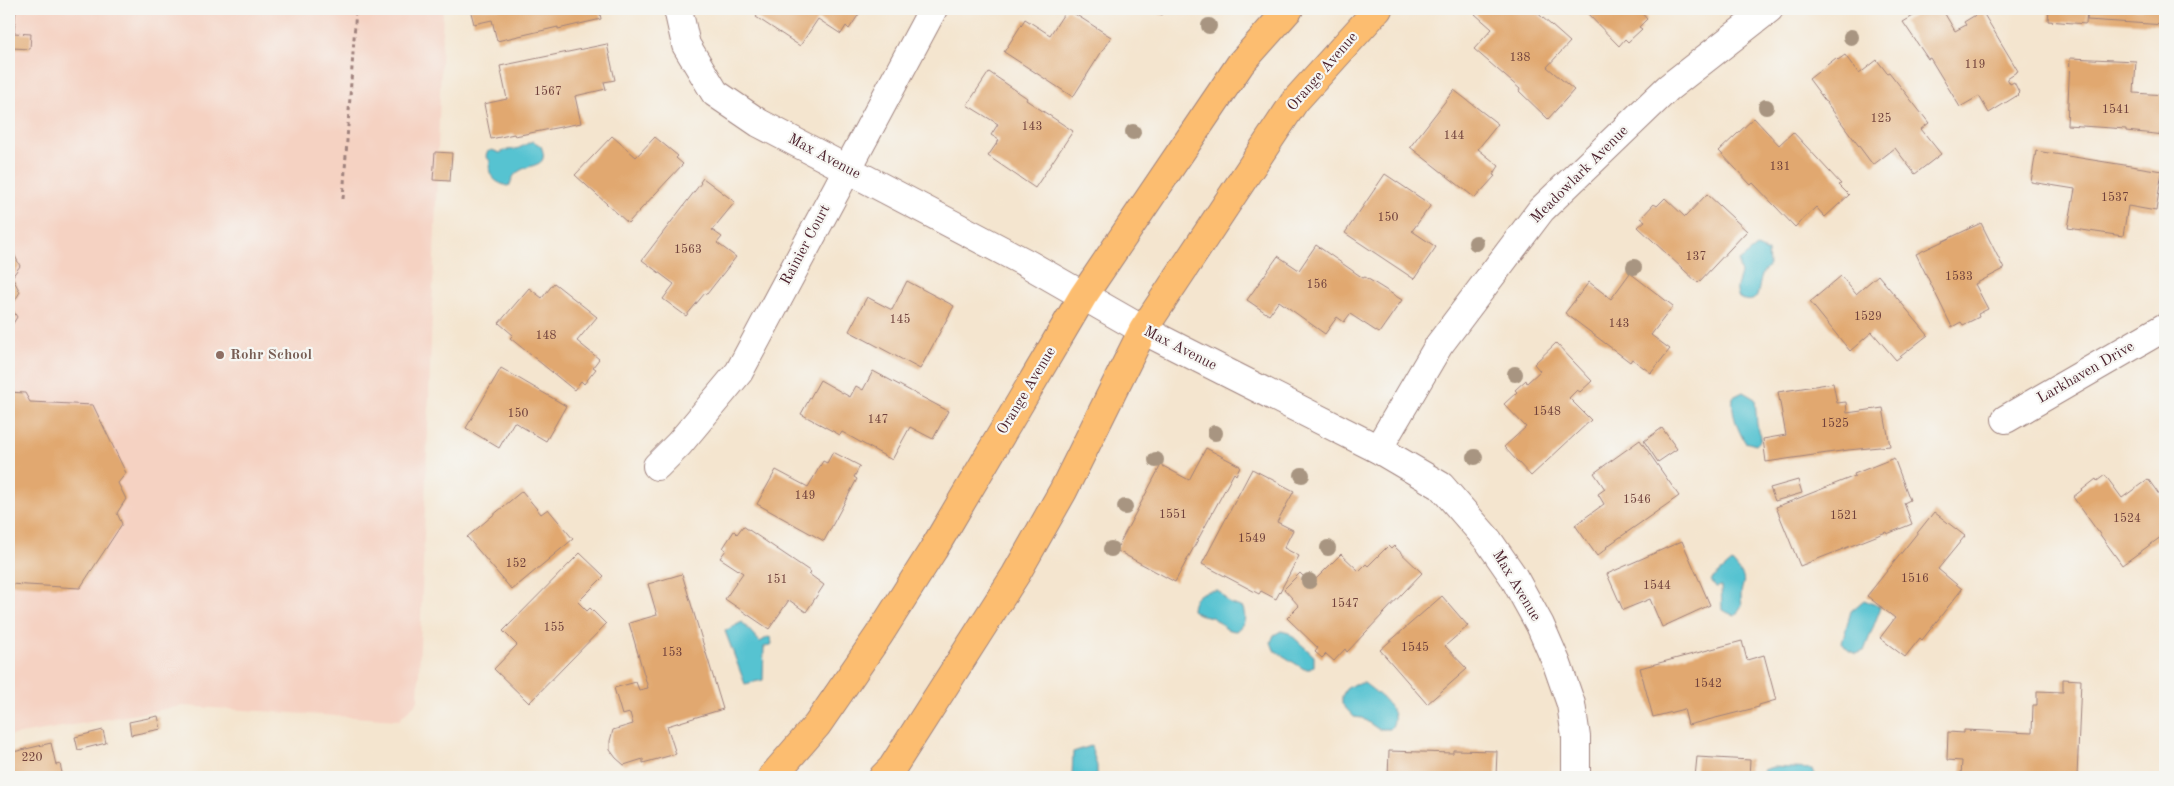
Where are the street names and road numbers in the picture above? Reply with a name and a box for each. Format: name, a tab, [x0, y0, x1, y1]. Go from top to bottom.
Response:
street label: Orange Avenue	[1285, 30, 1361, 114]
street label: Meadowlark Avenue	[1528, 123, 1632, 227]
street label: Max Avenue	[785, 132, 863, 182]
street label: Rainier Court	[779, 202, 833, 288]
street label: Max Avenue	[1141, 324, 1219, 374]
street label: Larkhaven Drive	[2035, 339, 2137, 407]
street label: Orange Avenue	[995, 345, 1059, 437]
street label: Max Avenue	[1489, 548, 1543, 624]

